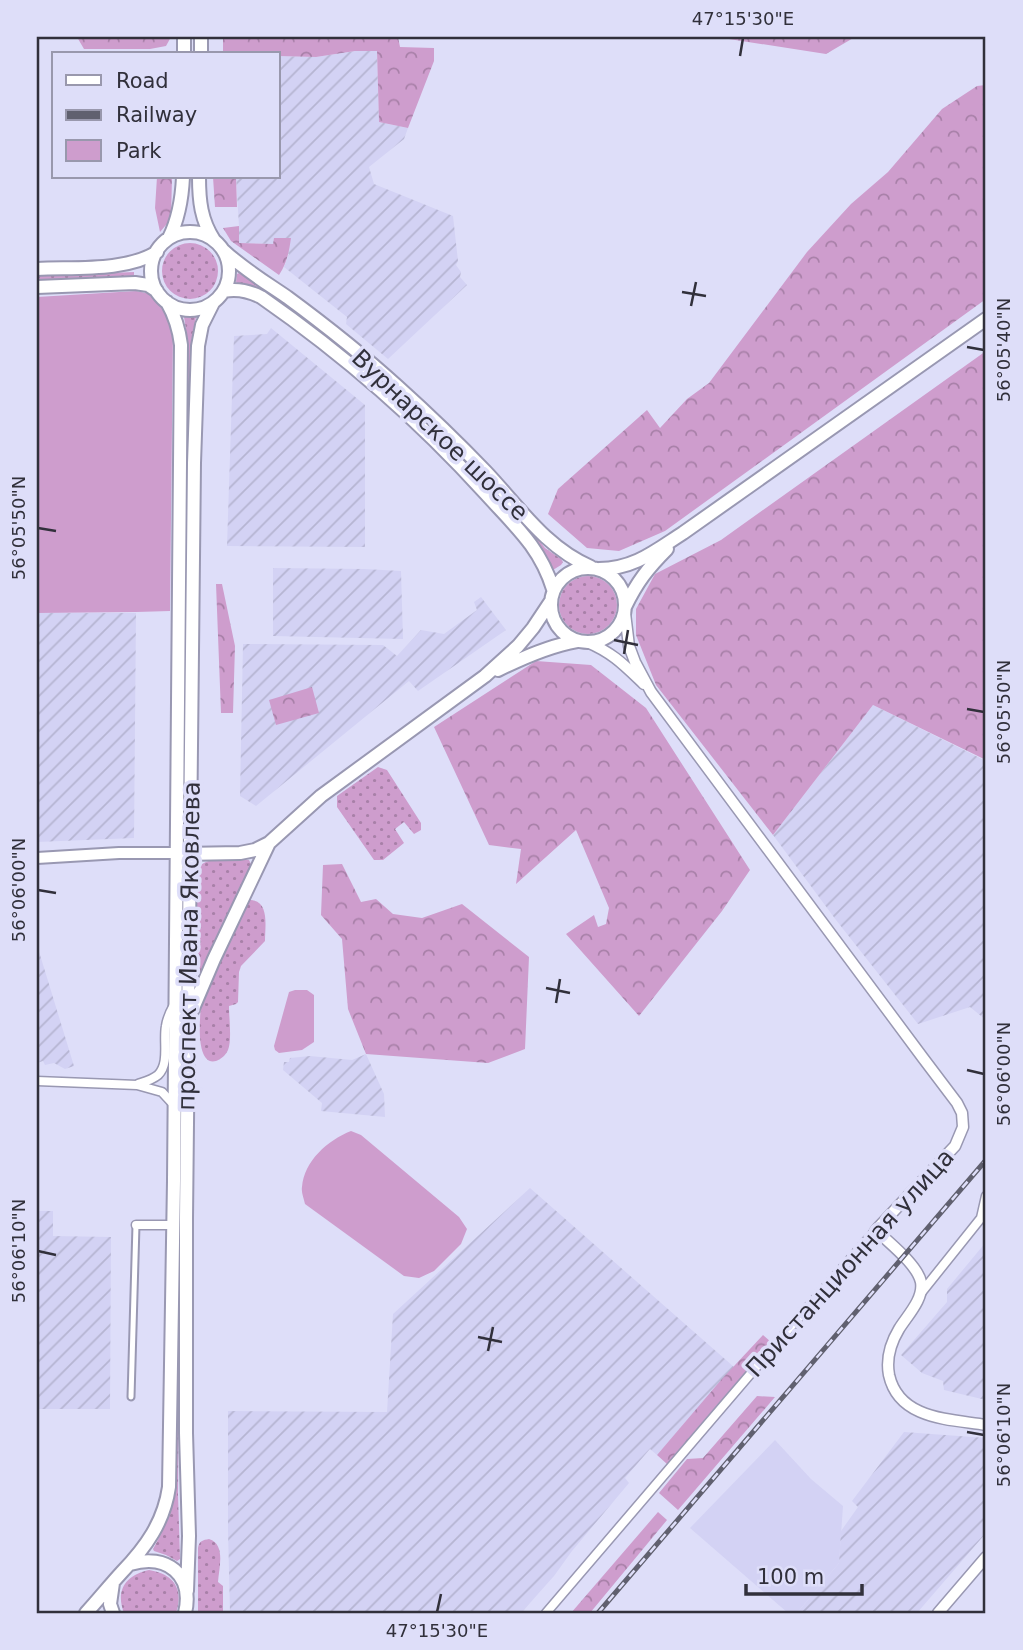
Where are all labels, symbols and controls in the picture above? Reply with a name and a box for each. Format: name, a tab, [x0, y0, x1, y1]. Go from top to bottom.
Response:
text: 47°15'30"E	[692, 8, 794, 29]
legend	[52, 52, 280, 178]
text: Road	[116, 69, 169, 93]
text: Railway	[116, 103, 197, 127]
text: Park	[116, 139, 162, 163]
text: 56°05'40"N	[993, 298, 1014, 402]
street label: Вурнарское шоссе	[346, 344, 534, 526]
text: 56°05'50"N	[8, 476, 29, 580]
text: 56°05'50"N	[993, 660, 1014, 764]
street label: проспект Ивана Яковлева	[172, 781, 206, 1111]
text: 56°06'00"N	[8, 838, 29, 942]
text: 56°06'00"N	[993, 1022, 1014, 1126]
street label: Пристанционная улица	[740, 1143, 960, 1383]
text: 56°06'10"N	[8, 1199, 29, 1303]
text: 56°06'10"N	[993, 1383, 1014, 1487]
scale bar	[746, 1552, 862, 1596]
text: 100 m	[757, 1565, 824, 1589]
text: 47°15'30"E	[386, 1620, 488, 1641]

